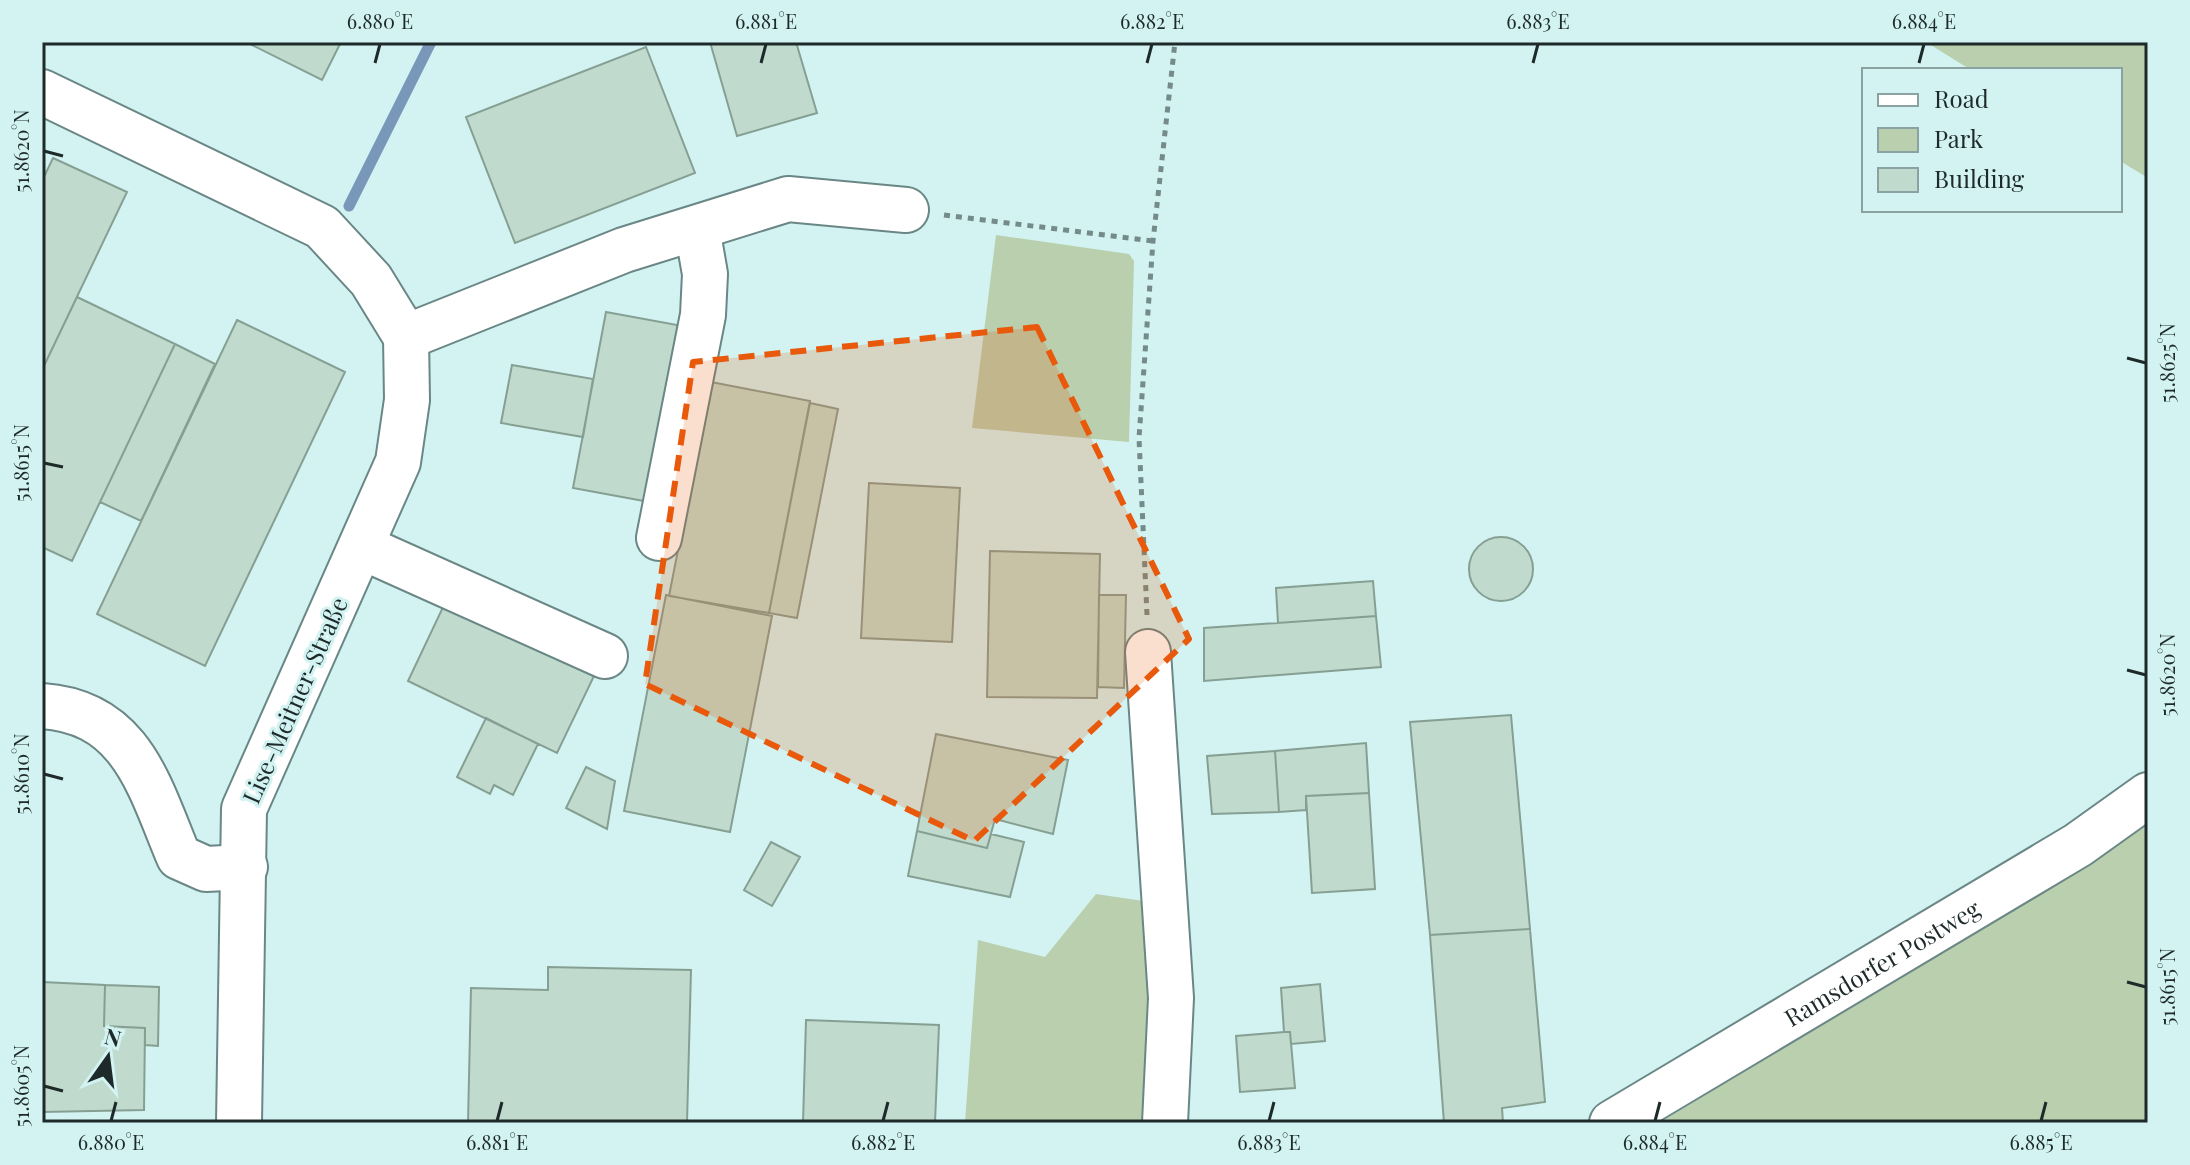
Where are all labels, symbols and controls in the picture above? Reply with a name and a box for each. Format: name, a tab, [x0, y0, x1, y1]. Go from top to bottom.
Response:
text: 6.880°E	[347, 7, 413, 34]
text: 6.881°E	[735, 7, 797, 34]
text: 6.882°E	[1120, 7, 1184, 34]
text: 6.883°E	[1506, 7, 1570, 34]
text: 6.884°E	[1892, 7, 1956, 34]
legend	[1862, 68, 2122, 212]
text: Road	[1934, 82, 1989, 114]
text: 51.8620°N	[7, 109, 34, 193]
text: Park	[1934, 122, 1984, 154]
text: Building	[1934, 162, 2025, 194]
text: 51.8625°N	[2153, 323, 2180, 403]
text: 51.8615°N	[7, 424, 34, 502]
street label: Lise-Meitner-Straße	[234, 592, 354, 808]
text: 51.8620°N	[2153, 633, 2180, 717]
text: 51.8610°N	[7, 733, 34, 815]
street label: Ramsdorfer Postweg	[1778, 891, 1986, 1033]
text: 51.8615°N	[2153, 948, 2180, 1026]
north arrow	[68, 1017, 148, 1097]
text: N	[102, 1020, 125, 1053]
text: 51.8605°N	[7, 1045, 34, 1127]
text: 6.880°E	[78, 1128, 144, 1155]
text: 6.881°E	[466, 1128, 528, 1155]
text: 6.882°E	[851, 1128, 915, 1155]
text: 6.883°E	[1237, 1128, 1301, 1155]
text: 6.884°E	[1623, 1128, 1687, 1155]
text: 6.885°E	[2009, 1128, 2073, 1155]

